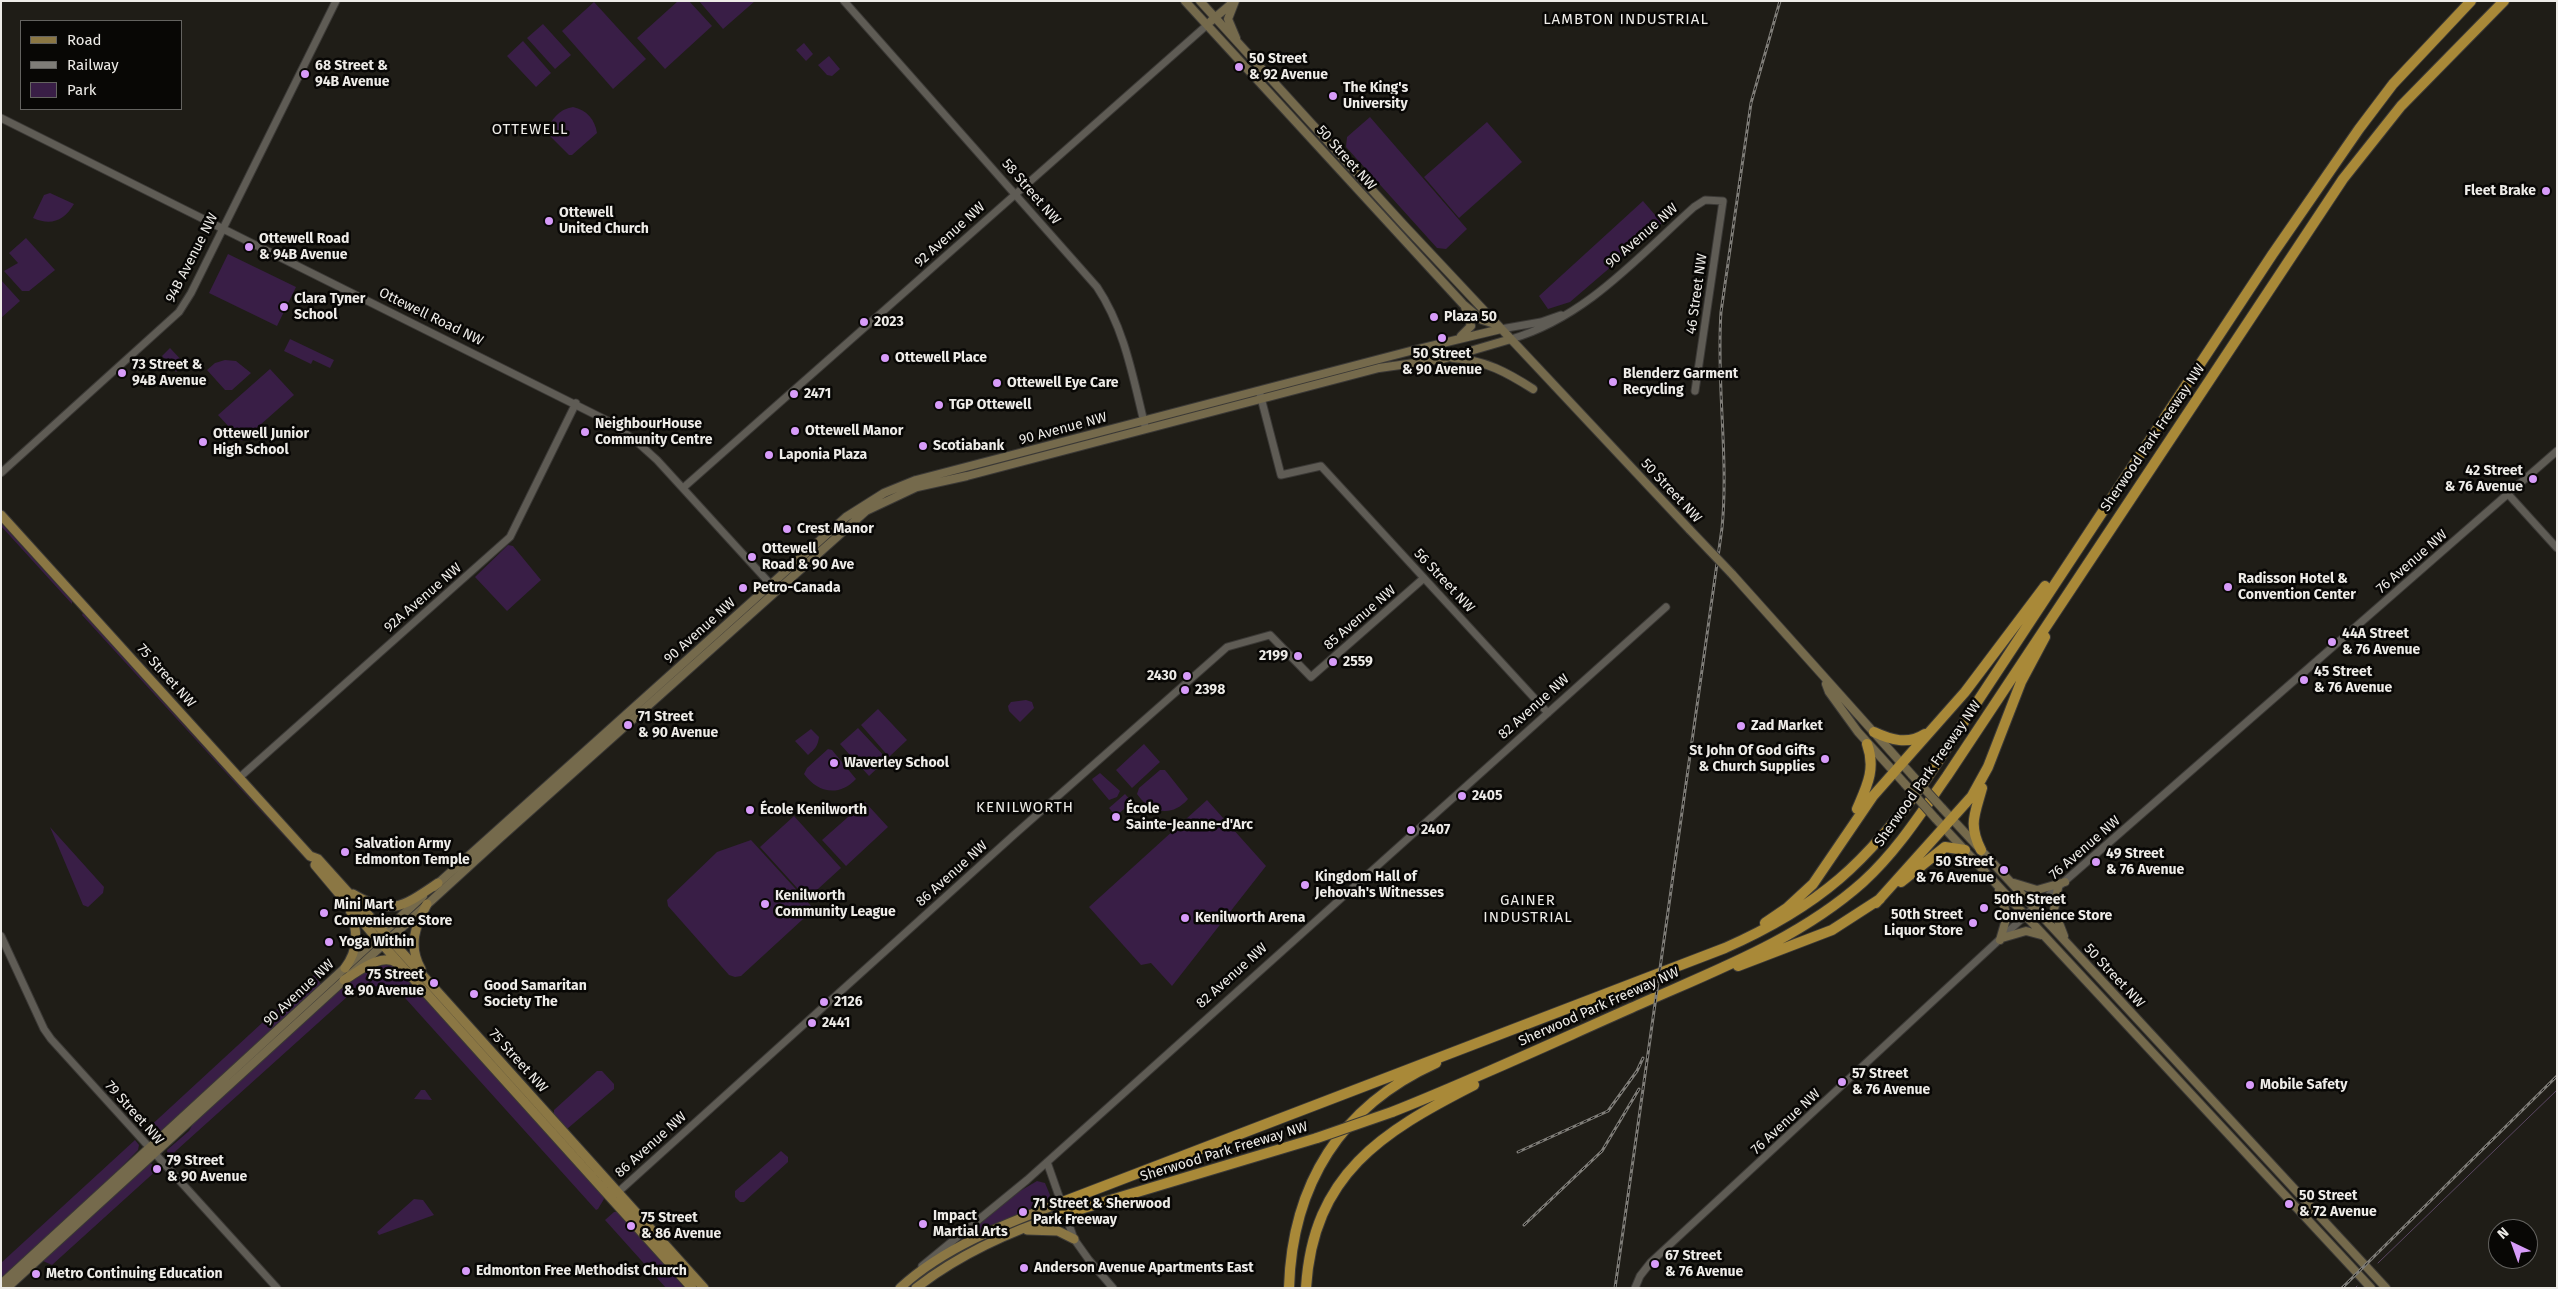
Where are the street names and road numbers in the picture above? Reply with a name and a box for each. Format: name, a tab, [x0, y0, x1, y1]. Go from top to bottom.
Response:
street label: 50 Street NW	[1313, 122, 1379, 194]
street label: 58 Street NW	[998, 156, 1064, 228]
street label: 92 Avenue NW	[911, 199, 989, 271]
street label: 90 Avenue NW	[1602, 200, 1682, 272]
street label: 94B Avenue NW	[162, 210, 222, 306]
street label: 46 Street NW	[1683, 253, 1711, 335]
street label: Ottewell Road NW	[376, 284, 486, 350]
street label: Sherwood Park Freeway NW	[2097, 361, 2209, 515]
street label: 90 Avenue NW	[1017, 409, 1109, 449]
street label: 50 Street NW	[1637, 456, 1705, 526]
street label: 76 Avenue NW	[2373, 527, 2451, 597]
street label: 56 Street NW	[1410, 546, 1478, 616]
street label: 92A Avenue NW	[381, 560, 465, 636]
street label: 85 Avenue NW	[1321, 582, 1399, 654]
street label: 90 Avenue NW	[661, 595, 739, 667]
street label: 75 Street NW	[133, 641, 199, 711]
street label: 82 Avenue NW	[1495, 671, 1573, 743]
street label: Sherwood Park Freeway NW	[1871, 698, 1985, 850]
street label: 76 Avenue NW	[2046, 813, 2124, 883]
street label: 86 Avenue NW	[913, 838, 991, 910]
street label: 82 Avenue NW	[1193, 940, 1271, 1012]
street label: 50 Street NW	[2080, 941, 2148, 1011]
street label: 90 Avenue NW	[260, 956, 338, 1030]
street label: Sherwood Park Freeway NW	[1516, 964, 1682, 1050]
street label: 75 Street NW	[485, 1026, 551, 1096]
street label: 79 Street NW	[101, 1078, 167, 1148]
street label: 76 Avenue NW	[1748, 1086, 1824, 1158]
street label: 86 Avenue NW	[612, 1109, 690, 1181]
street label: Sherwood Park Freeway NW	[1138, 1118, 1310, 1186]

